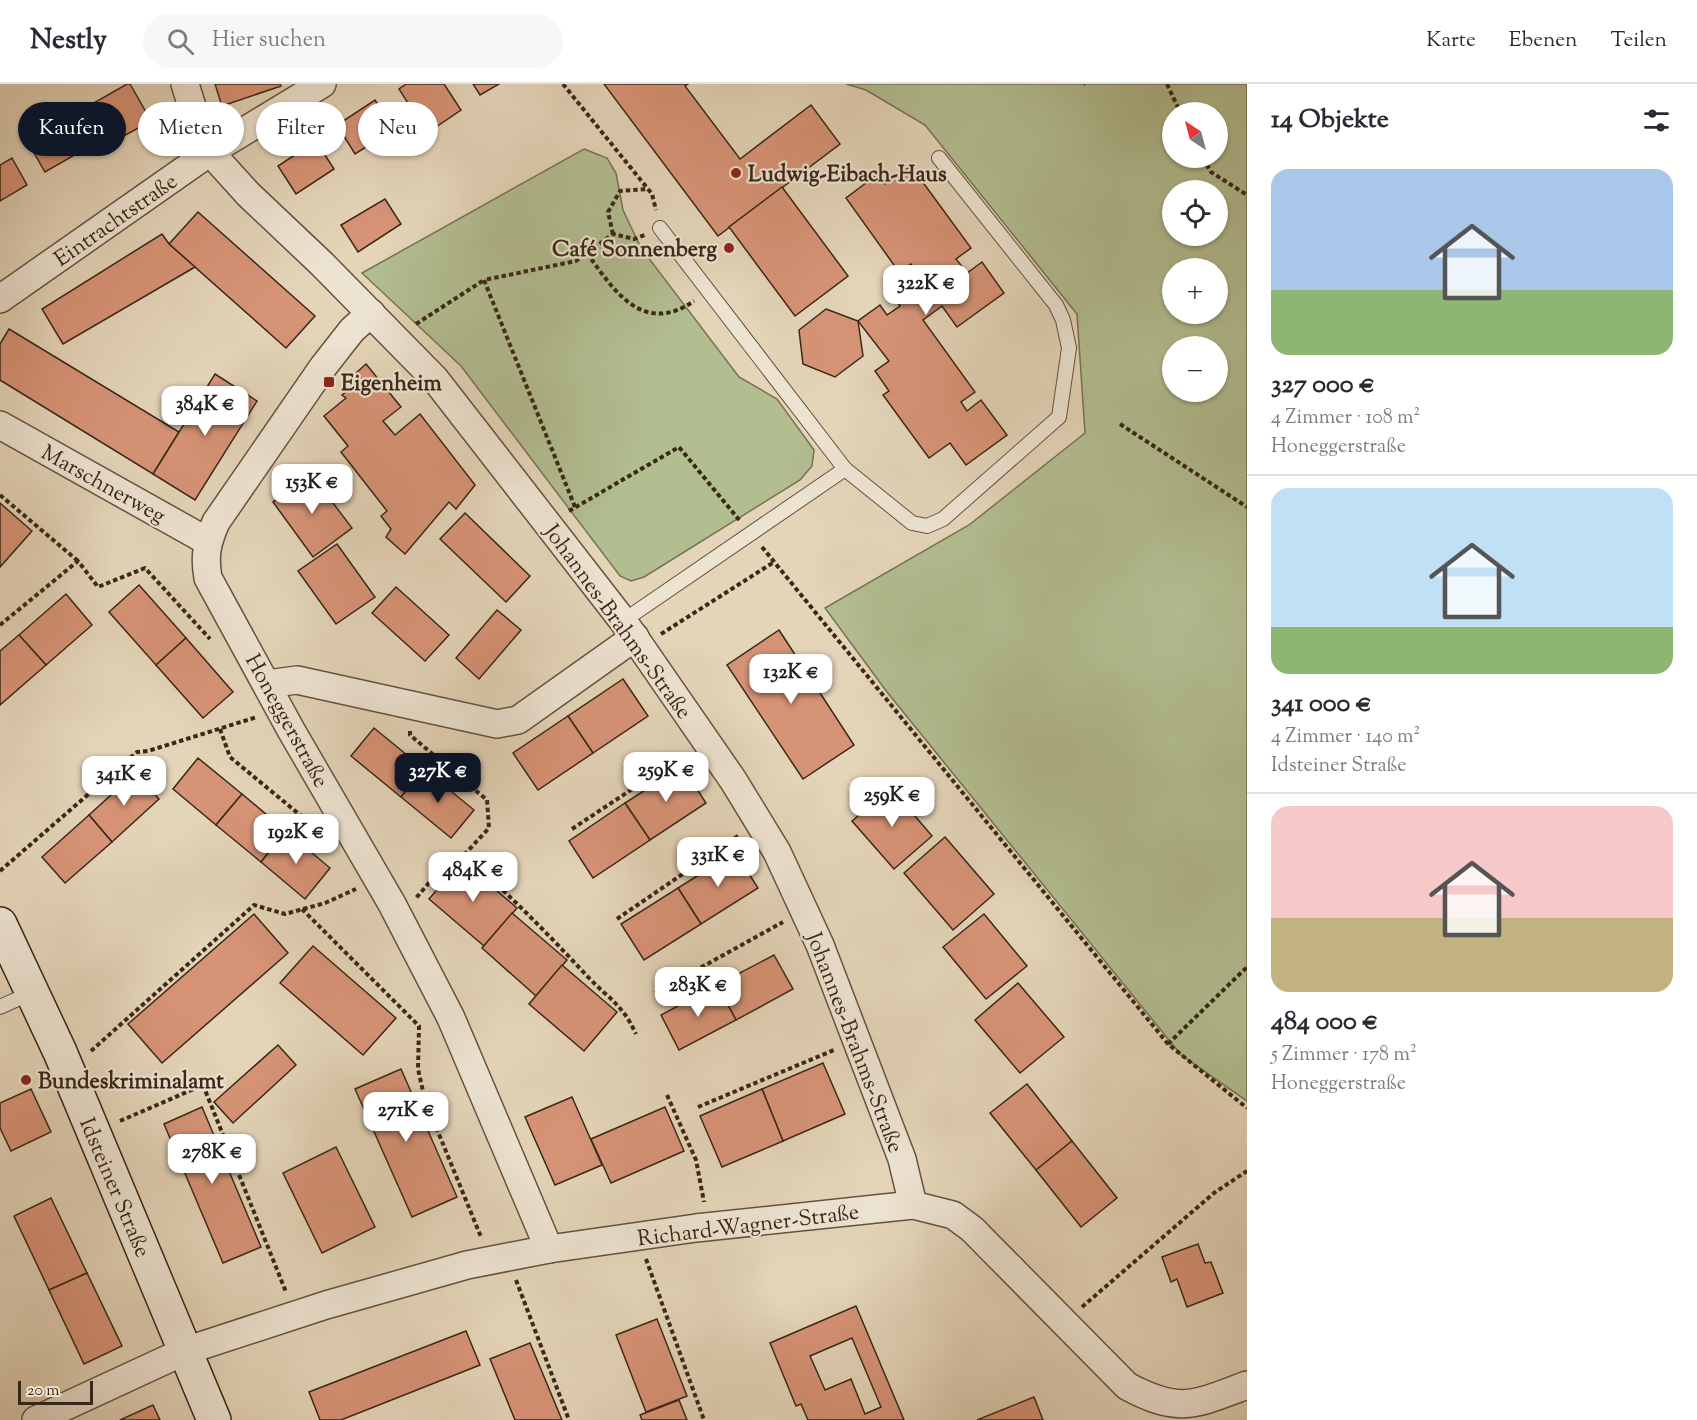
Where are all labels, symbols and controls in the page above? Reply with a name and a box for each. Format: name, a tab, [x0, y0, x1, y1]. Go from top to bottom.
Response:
search box	[143, 14, 563, 68]
text: Nestly	[30, 21, 107, 61]
icon: search	[164, 25, 197, 58]
text: Hier suchen	[212, 25, 326, 57]
text: Karte	[1426, 26, 1476, 56]
text: Ebenen	[1509, 26, 1577, 56]
text: Teilen	[1610, 26, 1667, 56]
chip: Kaufen	[18, 102, 126, 156]
chip: Mieten	[138, 102, 244, 156]
chip: Filter	[256, 102, 346, 156]
chip: Neu	[358, 102, 438, 156]
north arrow	[1162, 102, 1228, 168]
map controls	[1162, 102, 1228, 402]
text: 14 Objekte	[1271, 102, 1389, 139]
icon: filters	[1640, 104, 1673, 137]
place label: Ludwig-Eibach-Haus	[748, 160, 947, 192]
marker: Ludwig-Eibach-Haus	[729, 166, 743, 180]
street label: Eintrachtstraße	[48, 167, 185, 276]
button: locate	[1162, 180, 1228, 246]
icon: home	[1418, 208, 1526, 316]
place label: Café Sonnenberg	[552, 235, 717, 267]
marker: Café Sonnenberg	[722, 241, 736, 255]
button: +	[1162, 258, 1228, 324]
pin: 322K €	[877, 265, 975, 316]
text: 322K €	[897, 270, 955, 299]
button: −	[1162, 336, 1228, 402]
text: 327 000 €	[1271, 367, 1375, 404]
place label: Eigenheim	[341, 369, 443, 401]
marker: Eigenheim	[322, 375, 336, 389]
pin: 384K €	[156, 386, 254, 437]
text: 384K €	[176, 391, 234, 420]
text: 4 Zimmer · 108 m²	[1271, 404, 1420, 433]
text: Honeggerstraße	[1271, 433, 1406, 462]
street label: Marschnerweg	[35, 438, 171, 533]
pin: 153K €	[263, 464, 361, 515]
text: 153K €	[286, 469, 338, 498]
street label: Johannes-Brahms-Straße	[534, 518, 698, 727]
icon: home	[1418, 527, 1526, 635]
street label: Honeggerstraße	[235, 649, 335, 794]
pin: 132K €	[742, 654, 840, 705]
text: 132K €	[763, 659, 819, 688]
text: 341 000 €	[1271, 686, 1372, 723]
text: 4 Zimmer · 140 m²	[1271, 723, 1420, 752]
pin: 259K €	[617, 752, 715, 803]
text: Idsteiner Straße	[1271, 752, 1407, 781]
pin: 327K €	[389, 753, 487, 804]
pin: 341K €	[75, 756, 173, 807]
text: 259K €	[638, 757, 694, 786]
text: 327K €	[409, 758, 467, 787]
text: 341K €	[96, 761, 152, 790]
pin: 259K €	[843, 777, 941, 828]
text: 259K €	[864, 782, 920, 811]
pin: 192K €	[247, 814, 345, 865]
text: 192K €	[268, 819, 324, 848]
pin: 331K €	[669, 837, 767, 888]
text: 331K €	[691, 842, 745, 871]
icon: home	[1418, 845, 1526, 953]
pin: 484K €	[424, 852, 522, 903]
text: 484K €	[443, 857, 503, 886]
street label: Johannes-Brahms-Straße	[796, 927, 910, 1158]
pin: 283K €	[649, 967, 747, 1018]
text: 283K €	[669, 972, 727, 1001]
text: 484 000 €	[1271, 1004, 1378, 1041]
text: 5 Zimmer · 178 m²	[1271, 1041, 1417, 1070]
place label: Bundeskriminalamt	[38, 1067, 224, 1099]
text: Honeggerstraße	[1271, 1070, 1406, 1099]
marker: Bundeskriminalamt	[19, 1073, 33, 1087]
pin: 271K €	[357, 1092, 455, 1143]
text: 271K €	[377, 1097, 435, 1126]
street label: Idsteiner Straße	[69, 1113, 157, 1263]
pin: 278K €	[163, 1134, 261, 1185]
text: 278K €	[182, 1139, 242, 1168]
street label: Richard-Wagner-Straße	[636, 1197, 861, 1256]
scale bar	[18, 1378, 93, 1406]
text: 20 m	[27, 1380, 60, 1403]

